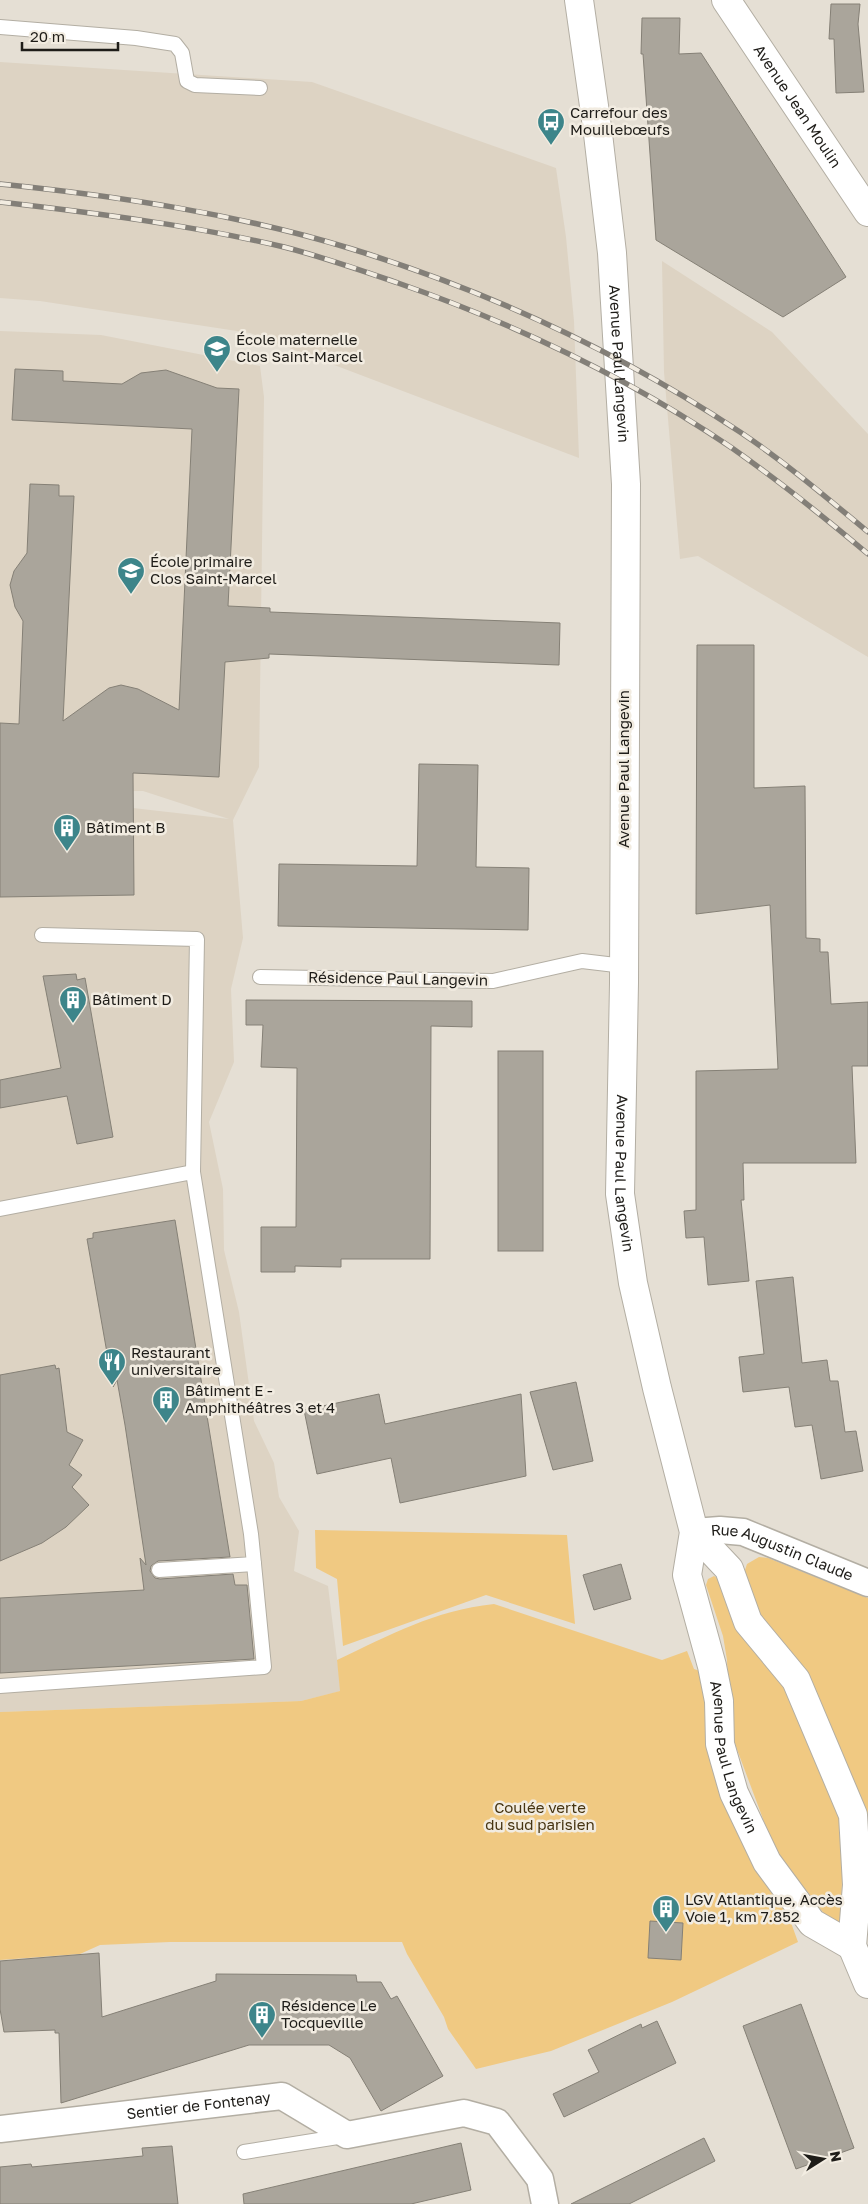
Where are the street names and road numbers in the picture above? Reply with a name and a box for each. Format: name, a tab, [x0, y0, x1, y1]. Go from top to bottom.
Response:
street label: Avenue Jean Moulin	[750, 41, 846, 171]
street label: Avenue Paul Langevin	[606, 284, 633, 443]
street label: Avenue Paul Langevin	[614, 690, 632, 848]
street label: Résidence Paul Langevin	[308, 967, 488, 989]
street label: Avenue Paul Langevin	[612, 1094, 638, 1253]
street label: Rue Augustin Claude	[710, 1520, 856, 1584]
street label: Avenue Paul Langevin	[707, 1679, 762, 1836]
street label: Sentier de Fontenay	[126, 2087, 272, 2122]

